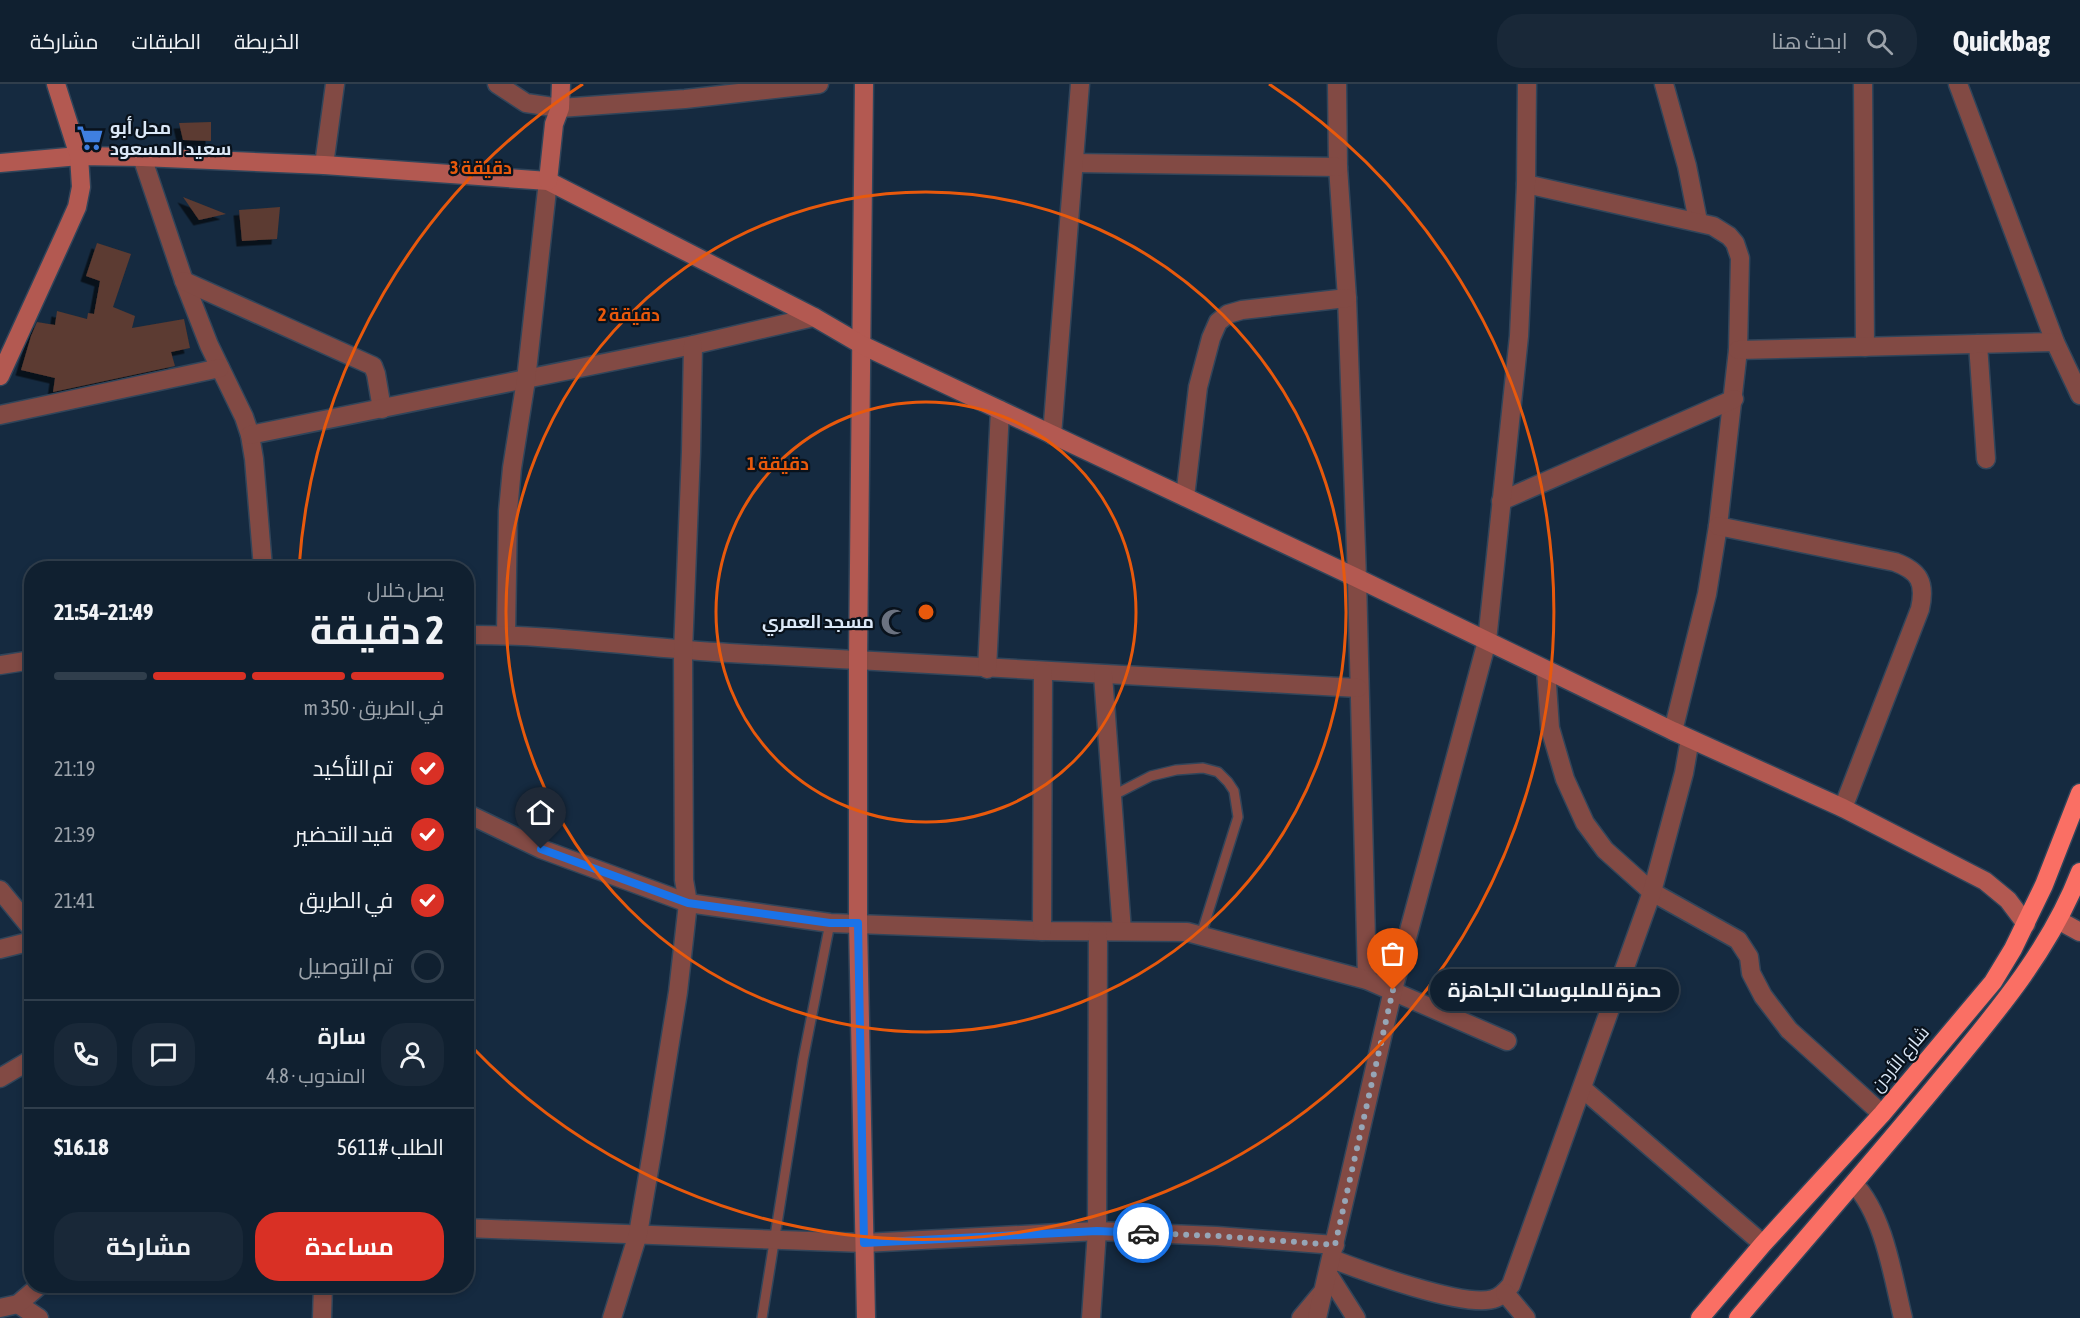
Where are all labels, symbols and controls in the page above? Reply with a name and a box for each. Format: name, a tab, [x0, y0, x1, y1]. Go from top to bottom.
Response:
search box	[1497, 14, 1917, 68]
icon: search	[1863, 25, 1896, 58]
text: Quickbag	[1953, 25, 2050, 57]
text: ابحث هنا	[1771, 28, 1848, 54]
text: مشاركة	[30, 29, 99, 53]
text: الطبقات	[132, 29, 201, 53]
text: الخريطة	[234, 29, 300, 53]
place label: محل أبو سعيد المسعود	[110, 115, 231, 160]
supermarket icon: محل أبو سعيد المسعود	[75, 123, 105, 153]
text: 3 دقيقة	[450, 157, 512, 178]
text: 2 دقيقة	[598, 304, 660, 325]
text: 1 دقيقة	[747, 453, 809, 474]
text: يصل خلال	[367, 578, 444, 601]
text: 21:49–21:54	[54, 599, 153, 625]
centre of rings	[916, 602, 936, 622]
mosque icon: مسجد العمري	[879, 607, 909, 637]
text: 2 دقيقة	[310, 608, 444, 652]
place label: مسجد العمري	[762, 611, 874, 636]
text: في الطريق · 350 m	[304, 696, 444, 719]
icon: check	[411, 752, 444, 785]
text: تم التأكيد	[313, 755, 393, 781]
text: 21:19	[54, 757, 95, 780]
pin	[515, 787, 566, 849]
icon: home	[524, 796, 557, 829]
icon: check	[411, 818, 444, 851]
text: قيد التحضير	[295, 821, 393, 847]
text: 21:39	[54, 823, 95, 846]
icon: check	[411, 884, 444, 917]
text: في الطريق	[299, 887, 393, 913]
text: 21:41	[54, 889, 95, 912]
pin	[1367, 928, 1418, 990]
icon: bag	[1376, 937, 1409, 970]
text: تم التوصيل	[299, 953, 393, 979]
callout: حمزة للملبوسات الجاهزة	[1429, 969, 1678, 1011]
text: حمزة للملبوسات الجاهزة	[1448, 978, 1661, 1001]
street label: شارع الأردن	[1866, 1022, 1935, 1097]
button: phone	[54, 1023, 117, 1086]
button: chat	[132, 1023, 195, 1086]
text: سارة	[318, 1023, 366, 1049]
button: person	[381, 1023, 444, 1086]
text: المندوب · 4.8	[266, 1064, 366, 1087]
text: $16.18	[54, 1134, 109, 1160]
text: الطلب #5611	[337, 1134, 444, 1160]
courier	[1113, 1203, 1173, 1263]
button: مشاركة	[54, 1212, 243, 1281]
button: مساعدة	[255, 1212, 444, 1281]
icon: car	[1127, 1217, 1160, 1250]

